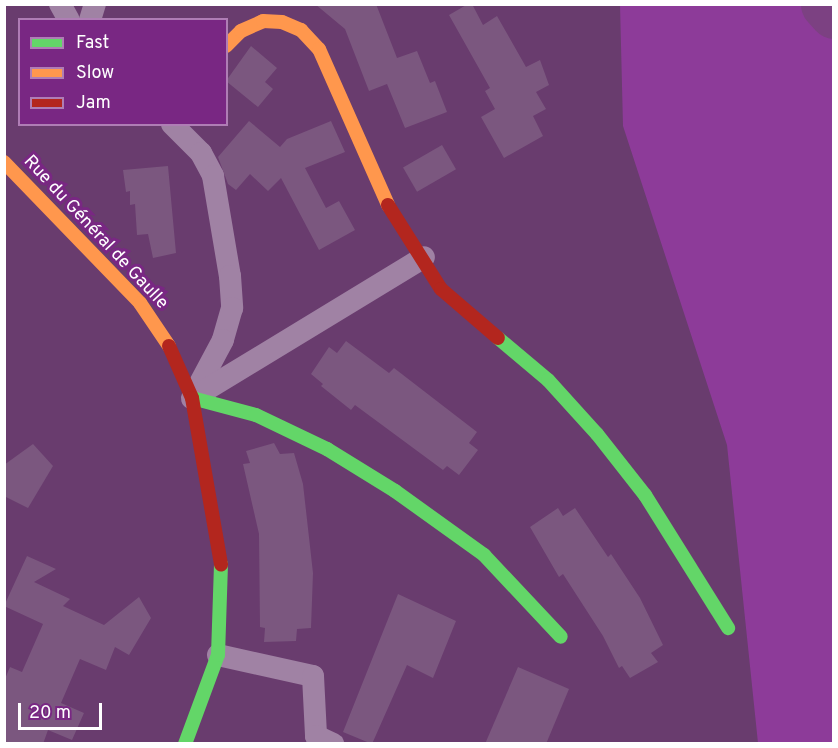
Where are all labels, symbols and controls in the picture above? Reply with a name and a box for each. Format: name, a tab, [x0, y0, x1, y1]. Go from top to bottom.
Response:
legend	[18, 18, 228, 126]
text: Fast	[76, 32, 109, 55]
text: Slow	[76, 62, 114, 85]
text: Jam	[76, 92, 111, 115]
street label: Rue du Général de Gaulle	[18, 152, 172, 314]
scale bar	[21, 691, 105, 729]
text: 20 m	[29, 702, 71, 725]

